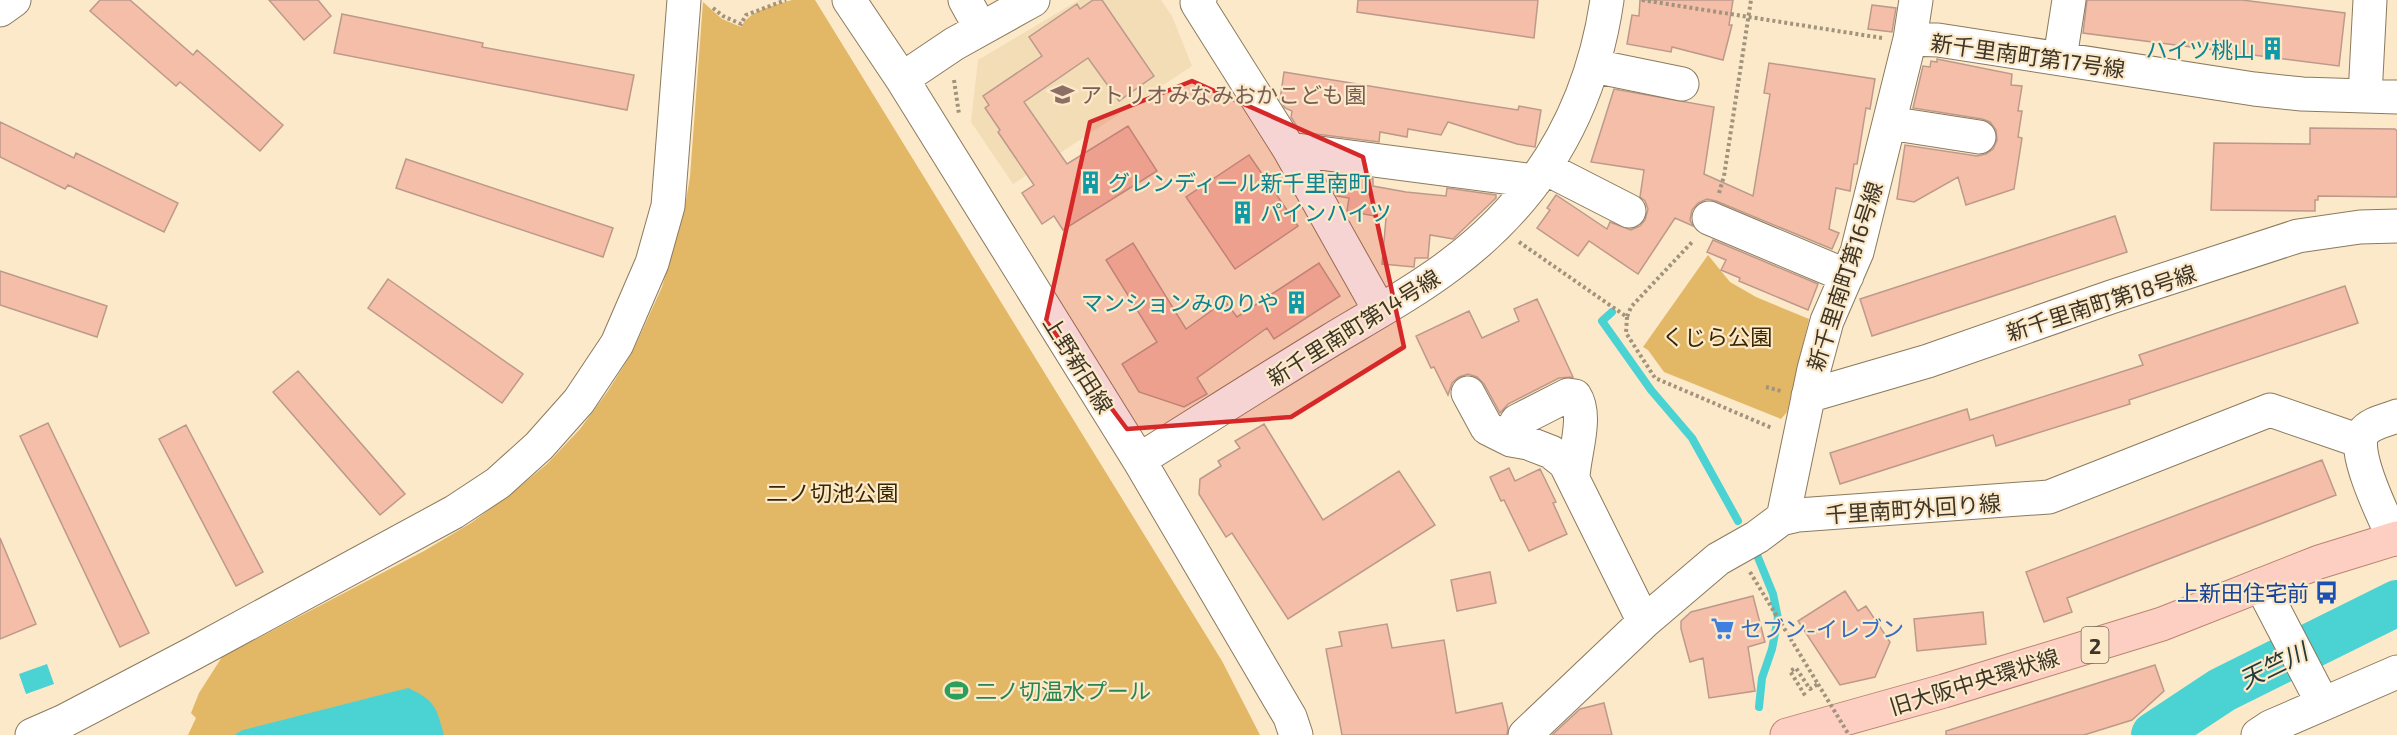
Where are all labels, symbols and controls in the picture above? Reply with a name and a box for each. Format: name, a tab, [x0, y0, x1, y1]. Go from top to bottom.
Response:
street label: 新千里南町第17号線	[1929, 28, 2127, 82]
place label: ハイツ桃山	[2145, 36, 2255, 62]
building icon: ハイツ桃山	[2260, 36, 2286, 62]
school or university icon: アトリオみなみおかこども園	[1049, 81, 1075, 107]
place label: アトリオみなみおかこども園	[1080, 81, 1366, 107]
building icon: グレンディール新千里南町	[1077, 169, 1103, 195]
place label: グレンディール新千里南町	[1108, 169, 1370, 195]
street label: 新千里南町第16号線	[1801, 178, 1887, 374]
building icon: パインハイツ	[1229, 199, 1255, 225]
place label: パインハイツ	[1260, 199, 1392, 225]
street label: 新千里南町第18号線	[2003, 259, 2199, 345]
street label: 新千里南町第14号線	[1262, 263, 1444, 391]
place label: マンションみのりや	[1081, 289, 1279, 315]
building icon: マンションみのりや	[1284, 289, 1310, 315]
street label: 上野新田線	[1039, 310, 1119, 418]
park label: くじら公園	[1662, 323, 1772, 349]
park label: 二ノ切池公園	[766, 479, 898, 505]
street label: 千里南町外回り線	[1824, 489, 2002, 527]
place label: 上新田住宅前	[2177, 579, 2309, 605]
bus stop icon: 上新田住宅前	[2314, 579, 2340, 605]
supermarket icon: セブン-イレブン	[1709, 615, 1735, 641]
place label: セブン-イレブン	[1740, 615, 1904, 641]
road number: 2	[2082, 627, 2108, 663]
water label: 天竺川	[2234, 635, 2314, 694]
street label: 旧大阪中央環状線	[1886, 643, 2062, 719]
sports icon: 二ノ切温水プール	[944, 677, 970, 703]
place label: 二ノ切温水プール	[975, 677, 1151, 703]

